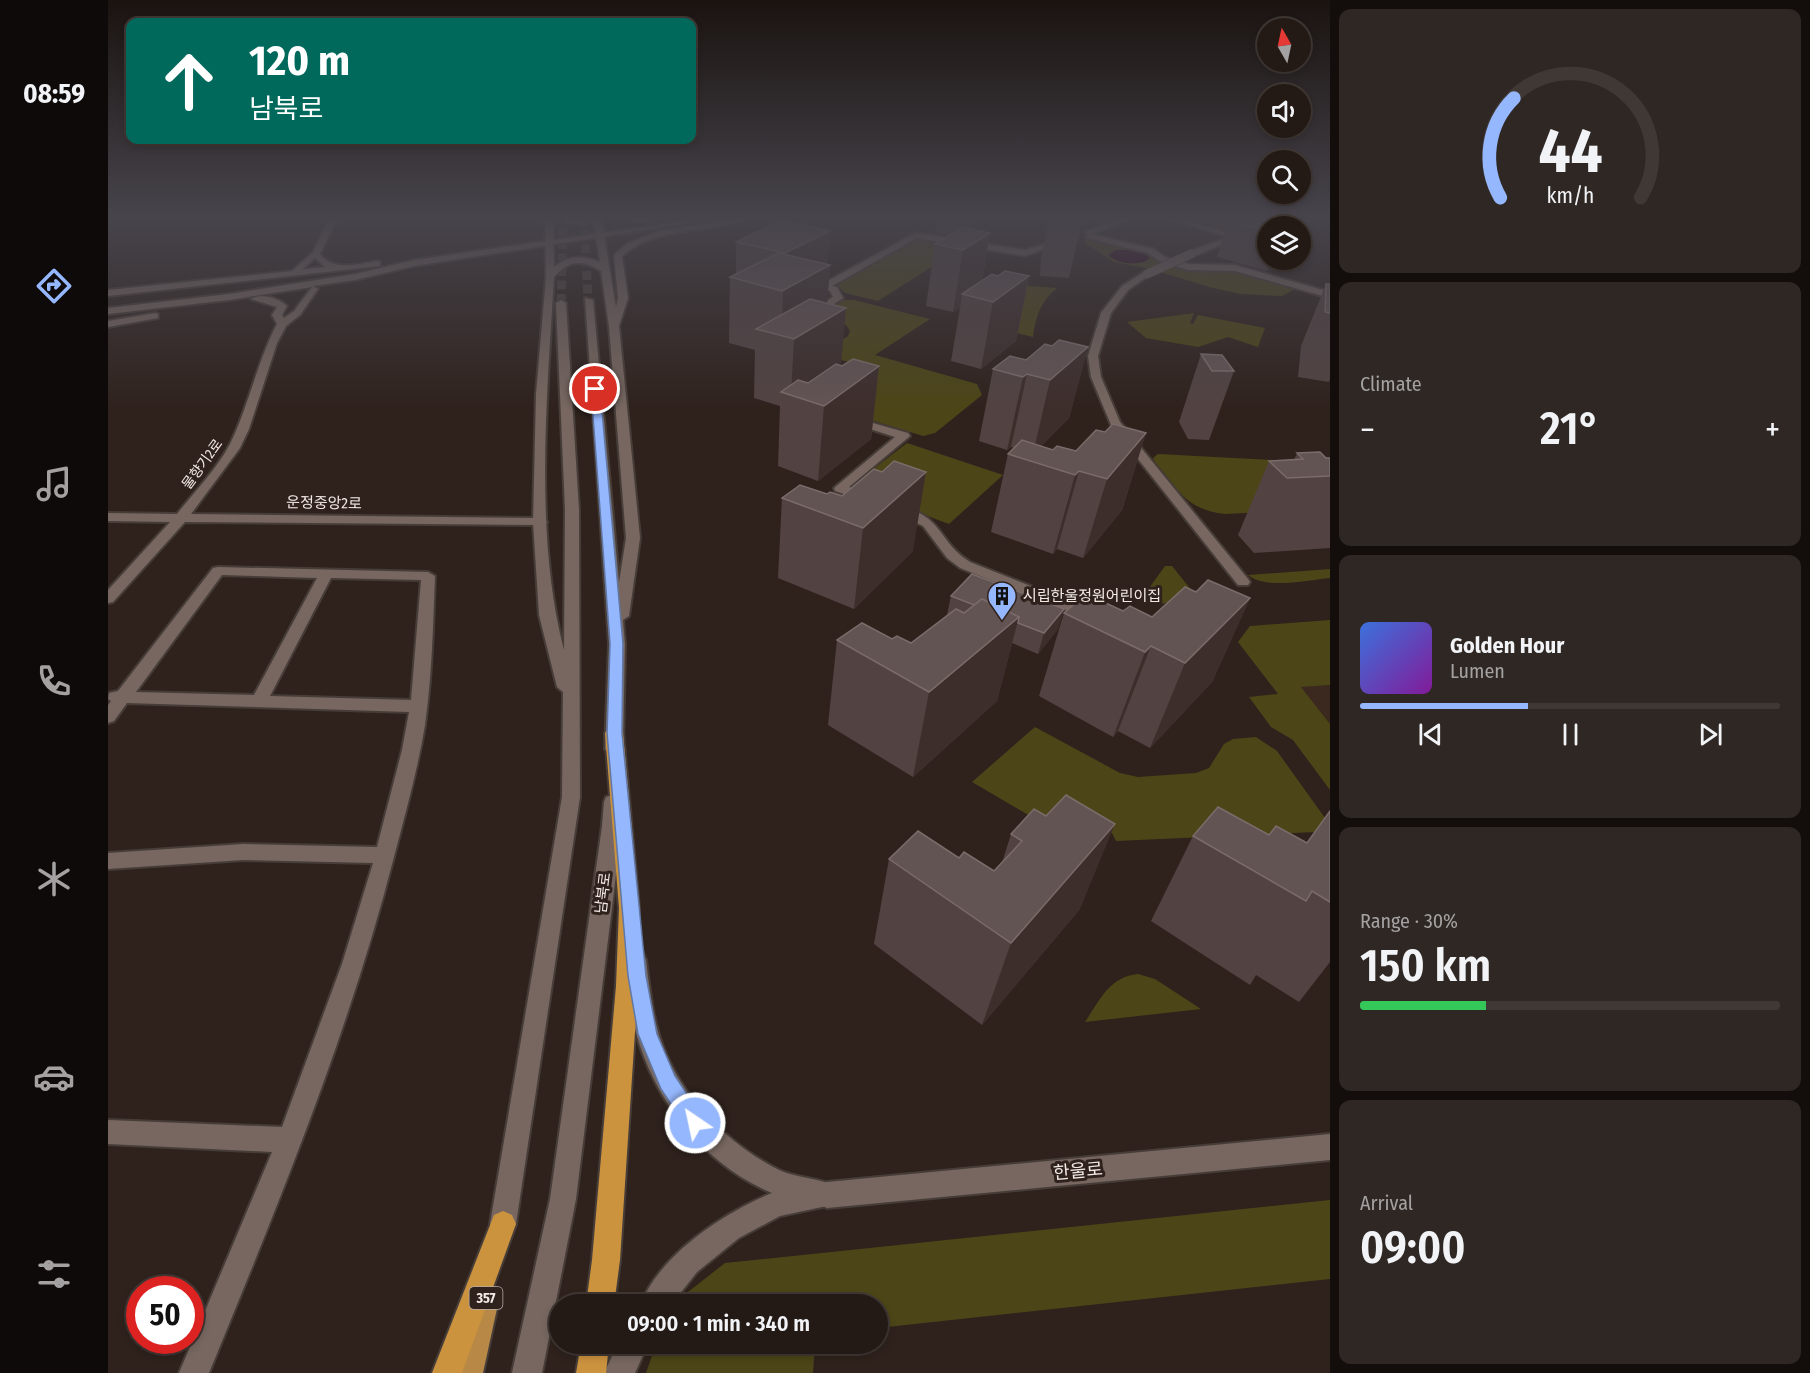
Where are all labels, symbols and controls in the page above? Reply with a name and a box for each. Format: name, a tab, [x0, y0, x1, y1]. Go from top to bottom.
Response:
north arrow	[1257, 18, 1311, 72]
map controls	[1257, 18, 1311, 270]
text: 120 m	[249, 36, 350, 86]
icon: ahead	[150, 42, 228, 120]
text: 08:59	[23, 78, 85, 110]
button: sound	[1257, 84, 1311, 138]
text: 남북로	[249, 93, 324, 125]
text: 44	[1538, 114, 1602, 189]
button: search	[1257, 150, 1311, 204]
text: km/h	[1546, 183, 1594, 209]
button: layers	[1257, 216, 1311, 270]
icon: directions	[33, 265, 75, 307]
pin	[569, 363, 620, 414]
icon: arrive	[578, 372, 611, 405]
text: Climate	[1360, 372, 1422, 396]
text: 21°	[1540, 402, 1600, 456]
text: −	[1360, 410, 1375, 450]
text: +	[1765, 410, 1780, 450]
street label: 물향기2로	[179, 436, 226, 493]
icon: music	[33, 463, 75, 505]
street label: 운정중앙2로	[286, 493, 362, 513]
building icon: 시립한울정원어린이집	[986, 580, 1018, 622]
place label: 시립한울정원어린이집	[1023, 587, 1161, 605]
text: Golden Hour	[1450, 632, 1564, 659]
text: Lumen	[1450, 659, 1505, 683]
icon: phone	[33, 660, 75, 702]
icon: previous	[1414, 718, 1447, 751]
icon: pause	[1554, 718, 1587, 751]
icon: next	[1694, 718, 1727, 751]
icon: climate	[33, 858, 75, 900]
street label: 남북로	[592, 871, 614, 915]
text: Range · 30%	[1360, 909, 1458, 933]
text: 150 km	[1360, 939, 1491, 993]
icon: car	[33, 1056, 75, 1098]
position arrow	[663, 1091, 727, 1155]
street label: 한울로	[1052, 1158, 1104, 1184]
text: Arrival	[1360, 1191, 1413, 1215]
text: 09:00	[1360, 1221, 1465, 1275]
icon: filters	[33, 1253, 75, 1295]
speed limit sign: 50	[126, 1276, 204, 1354]
road number: 357	[470, 1287, 502, 1309]
text: 09:00 · 1 min · 340 m	[627, 1310, 810, 1337]

